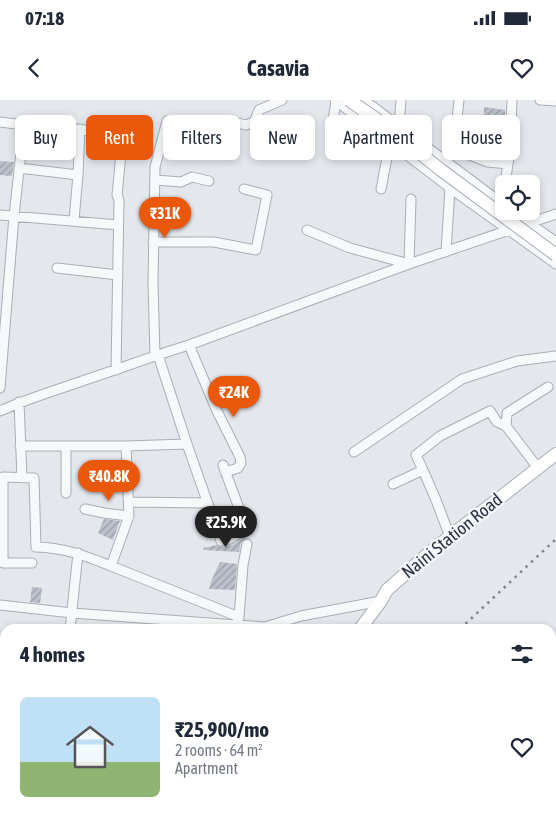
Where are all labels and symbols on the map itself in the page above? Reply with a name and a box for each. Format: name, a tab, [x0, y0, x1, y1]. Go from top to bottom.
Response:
pin: ₹31K	[135, 196, 195, 239]
pin: ₹24K	[204, 376, 264, 418]
pin: ₹40.8K	[68, 460, 150, 502]
street label: Naini Station Road	[397, 489, 506, 582]
pin: ₹25.9K	[185, 506, 267, 548]

